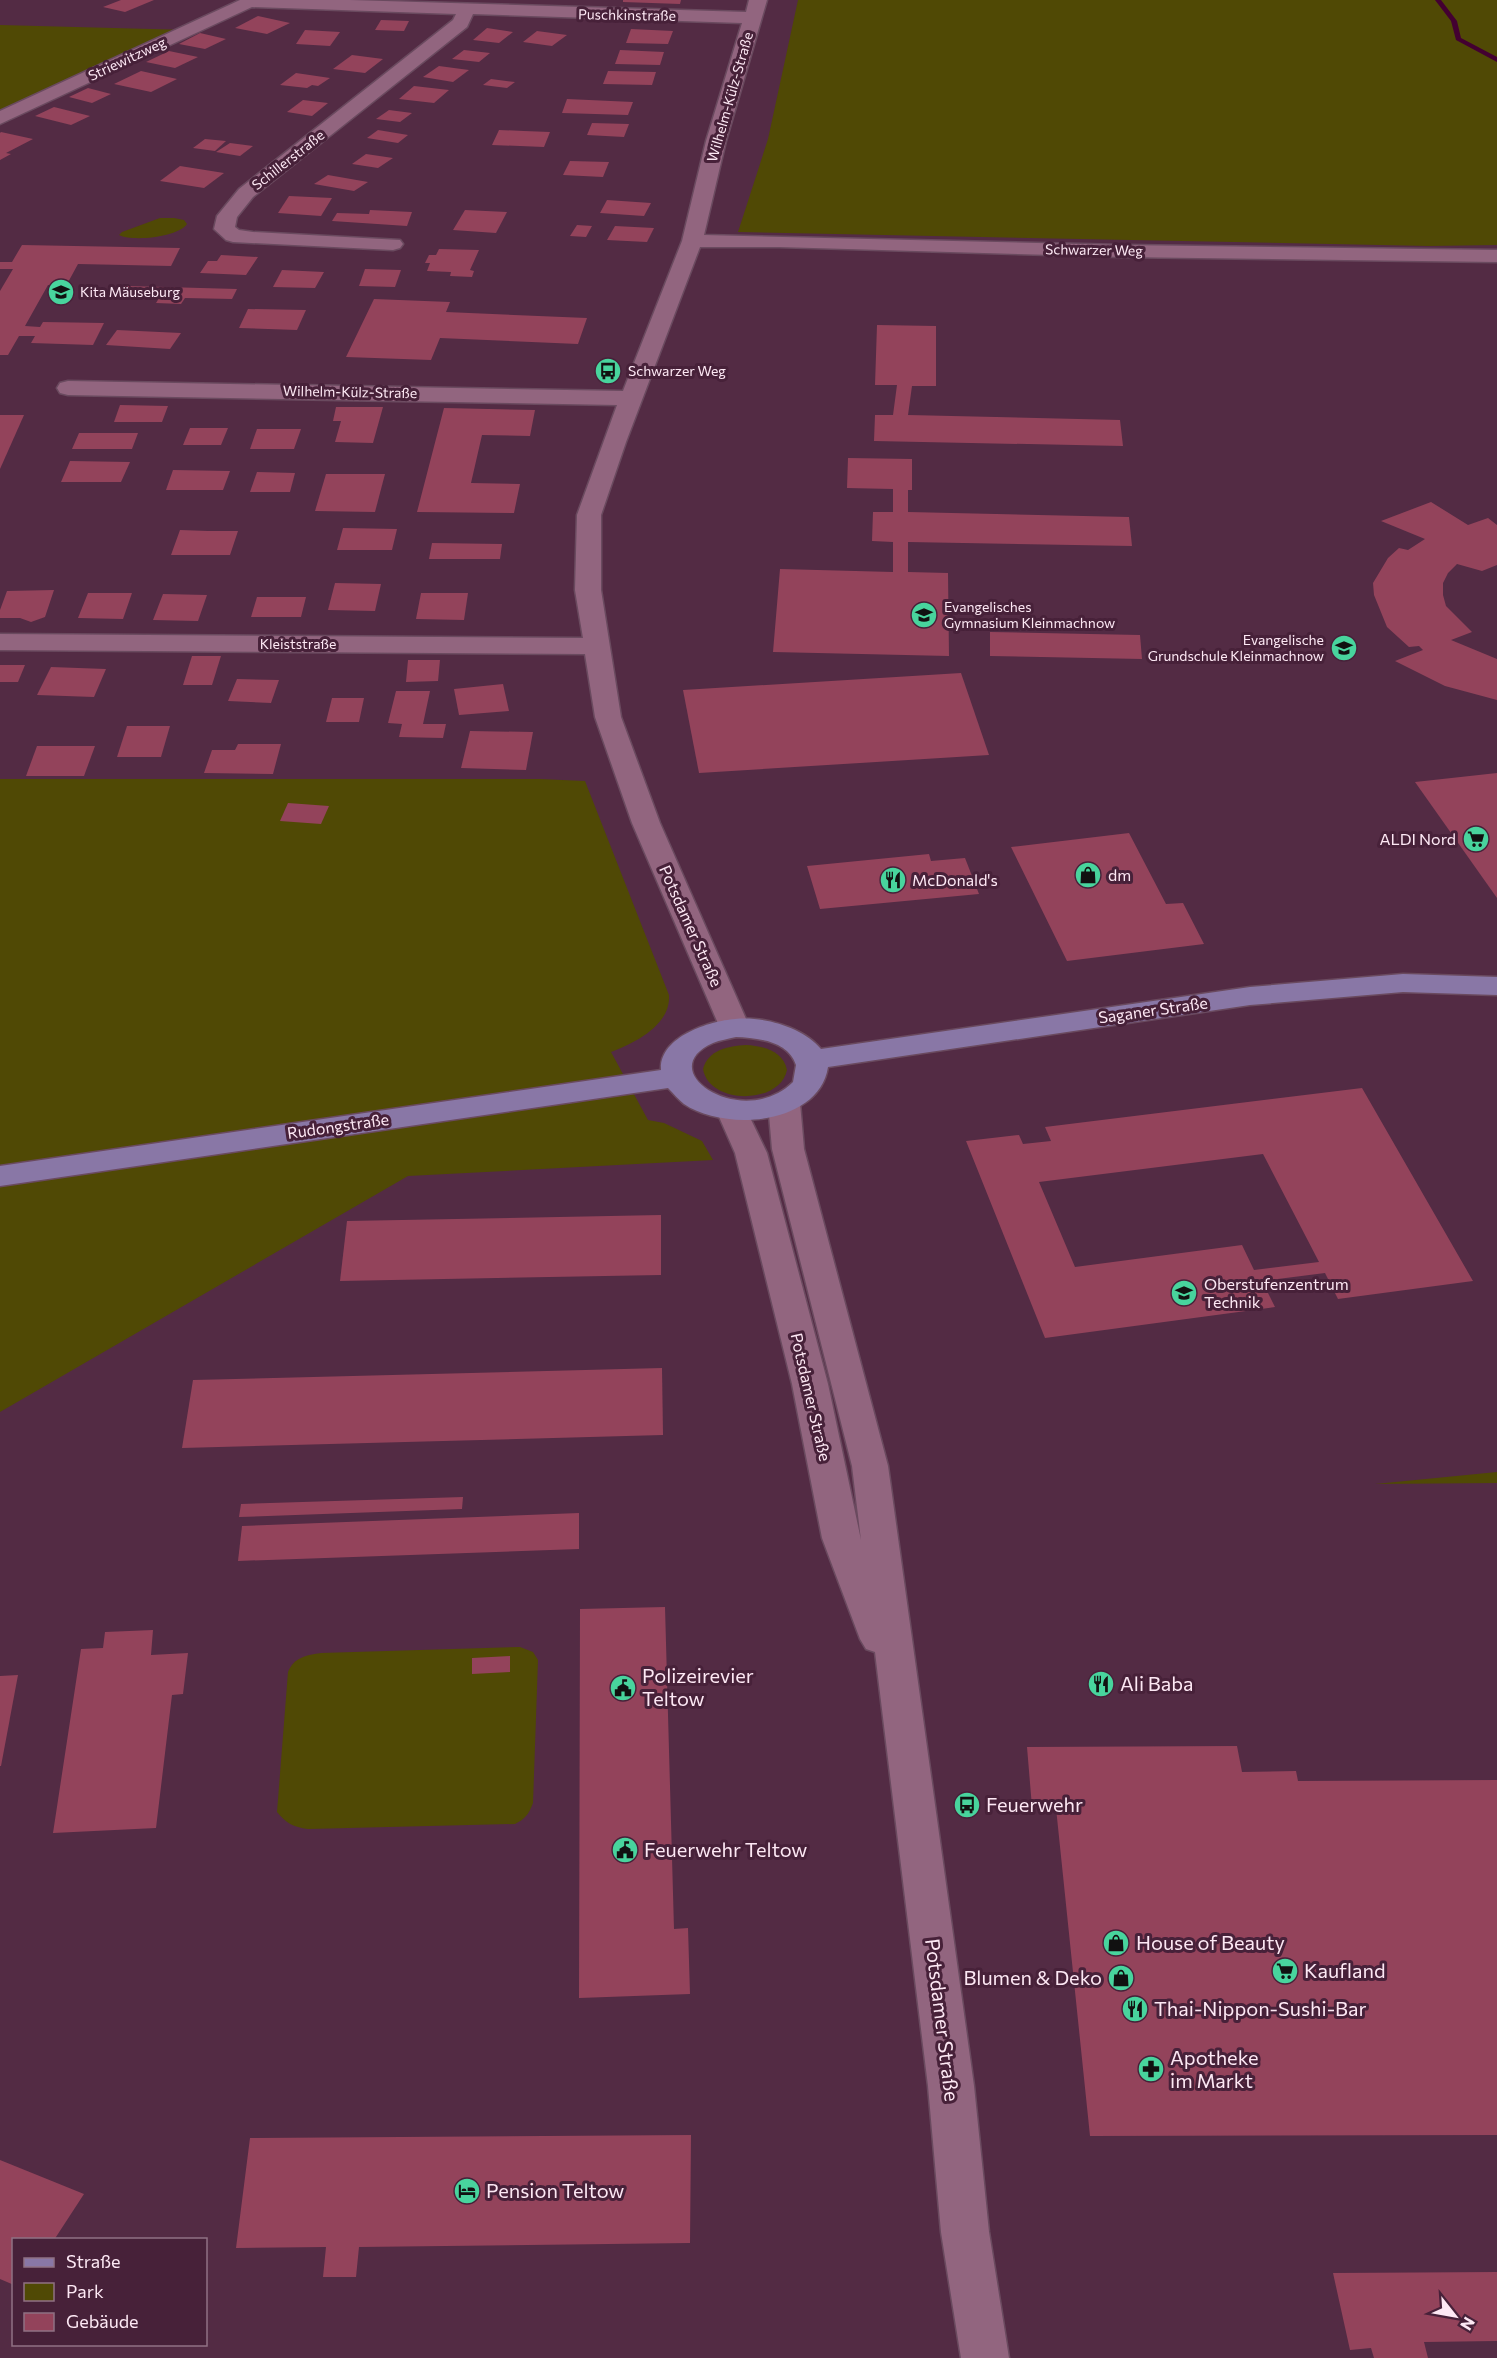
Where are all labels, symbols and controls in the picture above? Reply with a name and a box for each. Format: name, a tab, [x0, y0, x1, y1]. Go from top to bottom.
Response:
street label: Puschkinstraße	[578, 5, 676, 24]
street label: Wilhelm-Külz-Straße	[703, 30, 756, 164]
street label: Striewitzweg	[85, 33, 169, 84]
street label: Schillerstraße	[248, 126, 327, 193]
street label: Schwarzer Weg	[1045, 240, 1143, 259]
school or university icon: Kita Mäuseburg	[46, 277, 76, 307]
place label: Kita Mäuseburg	[80, 283, 181, 300]
bus stop icon: Schwarzer Weg	[593, 356, 623, 386]
place label: Schwarzer Weg	[628, 362, 726, 379]
street label: Wilhelm-Külz-Straße	[283, 382, 417, 401]
place label: Evangelisches Gymnasium Kleinmachnow	[944, 598, 1115, 631]
school or university icon: Evangelisches Gymnasium Kleinmachnow	[909, 600, 939, 630]
place label: Evangelische Grundschule Kleinmachnow	[1148, 631, 1324, 664]
school or university icon: Evangelische Grundschule Kleinmachnow	[1329, 633, 1359, 663]
street label: Kleiststraße	[260, 635, 336, 652]
supermarket icon: ALDI Nord	[1461, 824, 1491, 854]
place label: ALDI Nord	[1380, 829, 1456, 848]
shop icon: dm	[1073, 860, 1103, 890]
street label: Potsdamer Straße	[656, 862, 727, 990]
restaurant icon: McDonald's	[878, 865, 908, 895]
place label: dm	[1108, 865, 1131, 884]
place label: McDonald's	[912, 870, 998, 889]
street label: Saganer Straße	[1097, 992, 1209, 1027]
street label: Rudongstraße	[286, 1109, 390, 1142]
place label: Oberstufenzentrum Technik	[1204, 1274, 1349, 1311]
school or university icon: Oberstufenzentrum Technik	[1169, 1278, 1199, 1308]
street label: Potsdamer Straße	[787, 1331, 835, 1463]
place label: Polizeirevier Teltow	[642, 1663, 754, 1710]
restaurant icon: Ali Baba	[1086, 1669, 1116, 1699]
place label: Ali Baba	[1120, 1671, 1194, 1695]
public building icon: Polizeirevier Teltow	[608, 1673, 638, 1703]
bus stop icon: Feuerwehr	[952, 1790, 982, 1820]
place label: Feuerwehr	[986, 1792, 1083, 1816]
public building icon: Feuerwehr Teltow	[610, 1835, 640, 1865]
place label: Feuerwehr Teltow	[644, 1837, 807, 1861]
shop icon: House of Beauty	[1101, 1928, 1131, 1958]
place label: House of Beauty	[1136, 1930, 1285, 1954]
street label: Potsdamer Straße	[921, 1937, 965, 2103]
supermarket icon: Kaufland	[1270, 1956, 1300, 1986]
place label: Kaufland	[1304, 1958, 1386, 1982]
shop icon: Blumen & Deko	[1106, 1963, 1136, 1993]
place label: Blumen & Deko	[963, 1965, 1102, 1989]
restaurant icon: Thai-Nippon-Sushi-Bar	[1120, 1994, 1150, 2024]
place label: Thai-Nippon-Sushi-Bar	[1154, 1996, 1366, 2020]
place label: Apotheke im Markt	[1170, 2045, 1259, 2092]
pharmacy icon: Apotheke im Markt	[1136, 2054, 1166, 2084]
hotel icon: Pension Teltow	[452, 2176, 482, 2206]
place label: Pension Teltow	[486, 2178, 624, 2202]
legend	[12, 2238, 207, 2346]
text: Straße	[66, 2250, 121, 2272]
text: Park	[66, 2280, 104, 2302]
north arrow	[1425, 2286, 1485, 2346]
text: Gebäude	[66, 2310, 139, 2332]
text: N	[1457, 2314, 1480, 2334]

